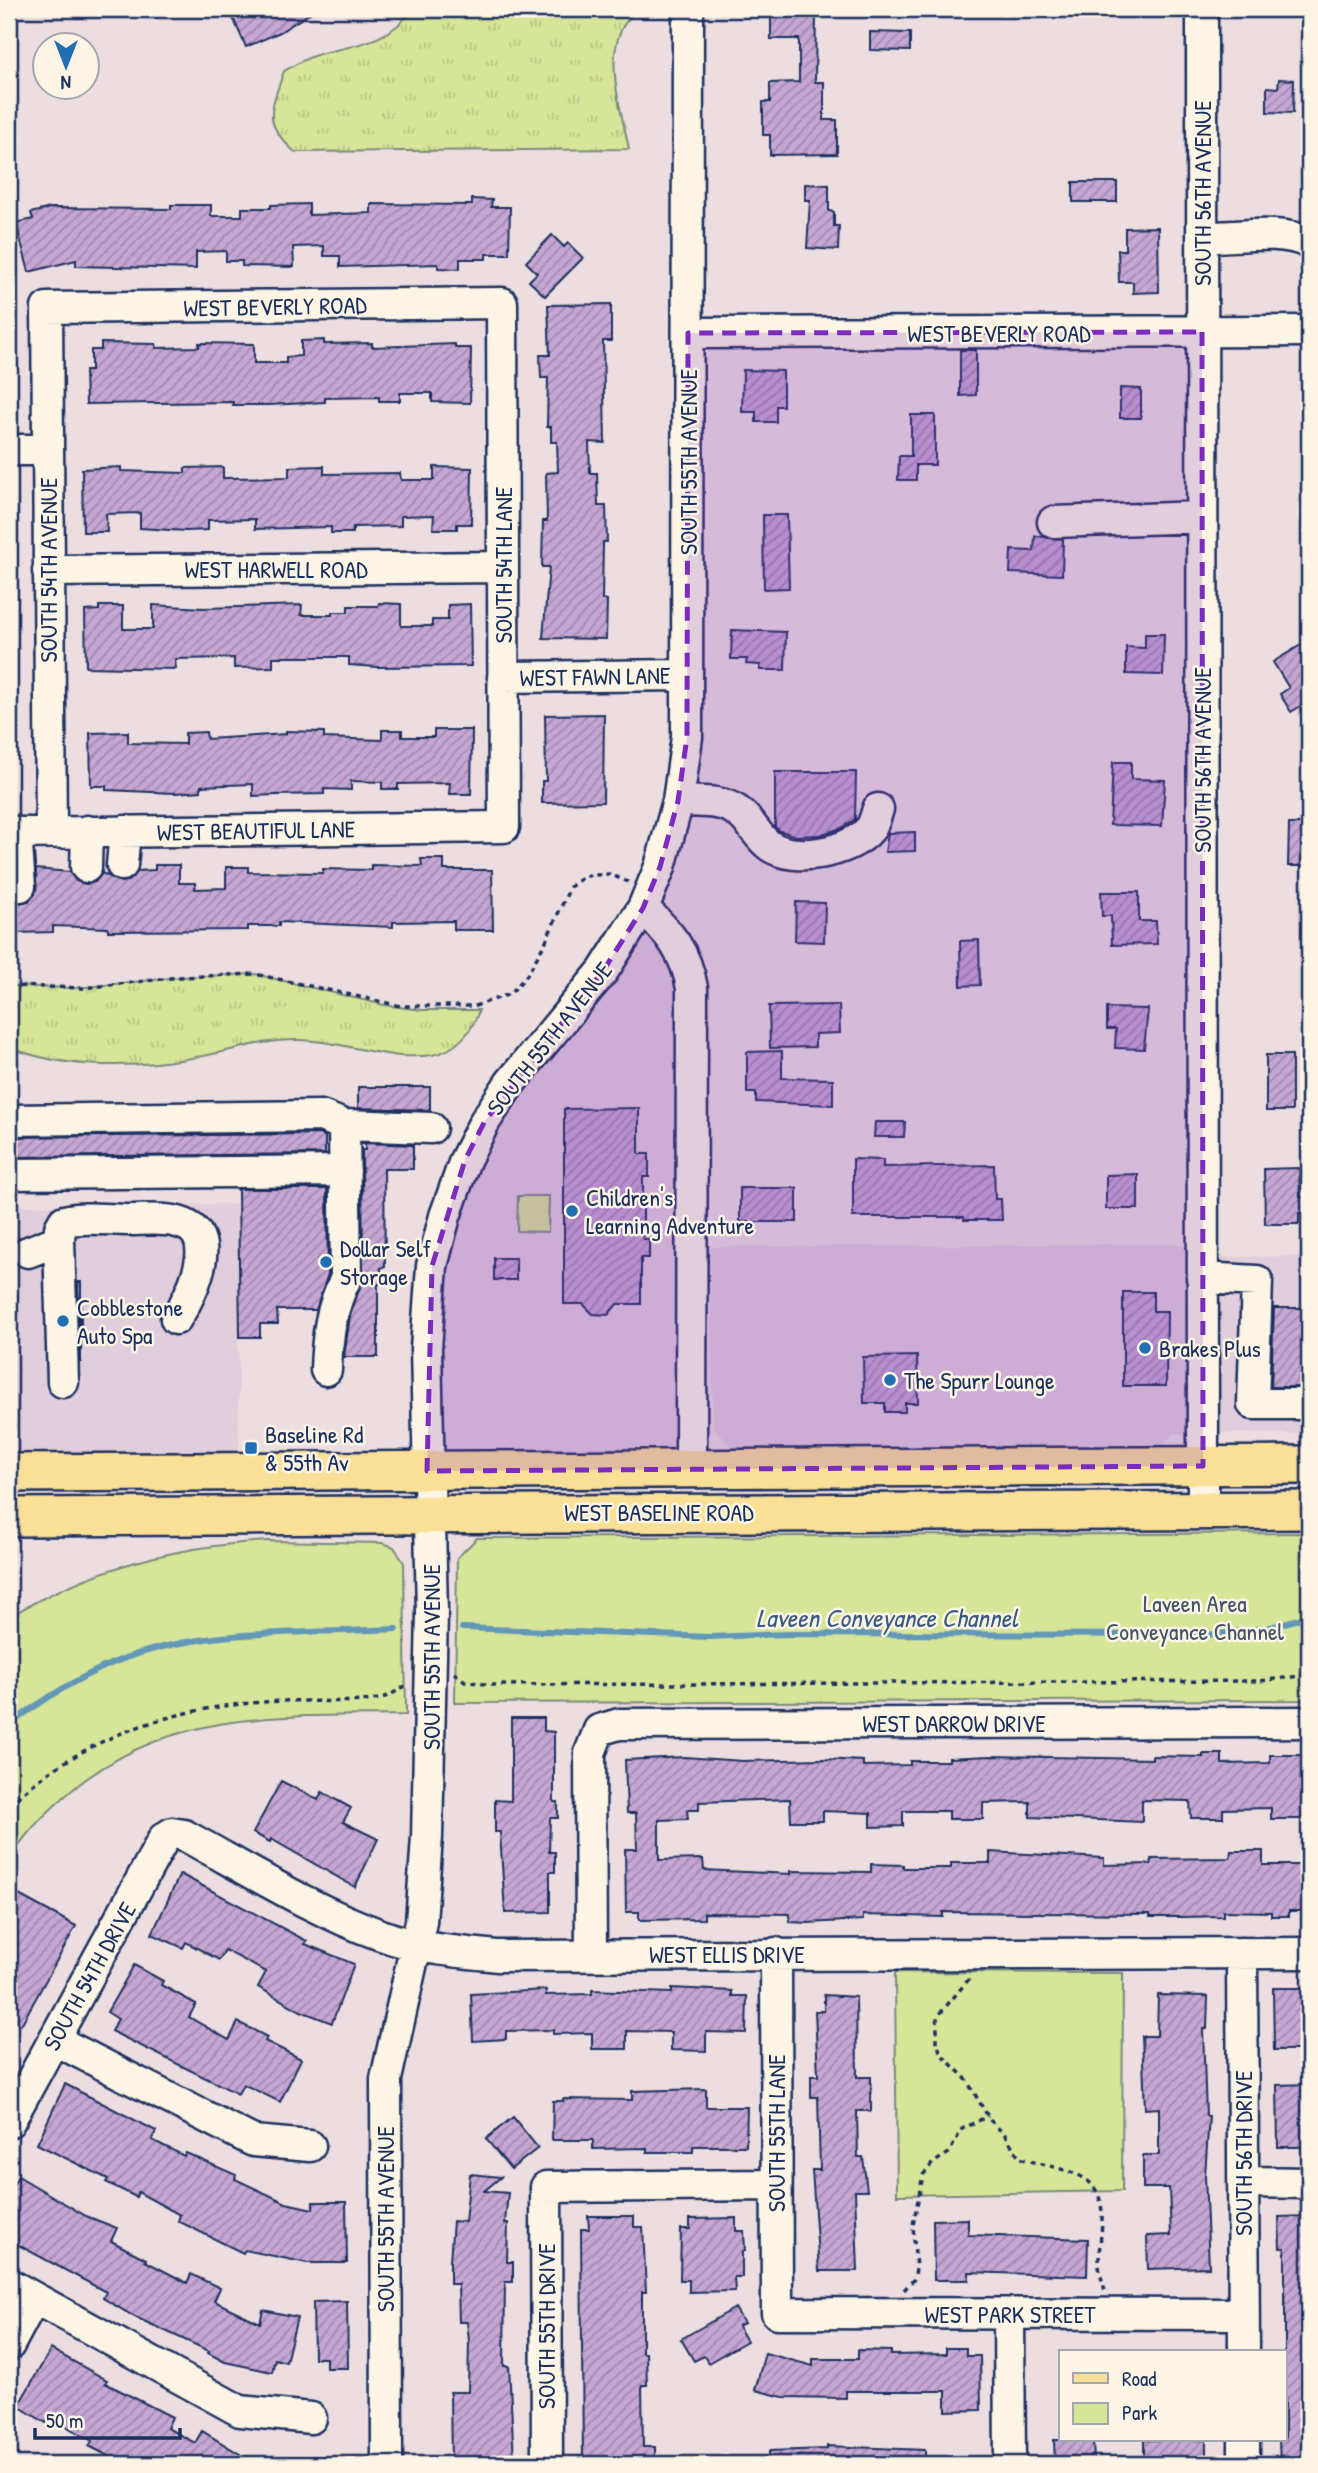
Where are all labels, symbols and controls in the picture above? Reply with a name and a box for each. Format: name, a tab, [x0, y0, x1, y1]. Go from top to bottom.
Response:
north arrow	[32, 32, 102, 102]
text: N	[61, 70, 71, 96]
street label: SOUTH 56TH AVENUE	[1186, 100, 1218, 286]
street label: WEST BEVERLY ROAD	[183, 288, 368, 324]
street label: WEST BEVERLY ROAD	[907, 317, 1091, 349]
street label: SOUTH 55TH AVENUE	[672, 369, 704, 555]
street label: SOUTH 54TH AVENUE	[32, 477, 64, 663]
street label: SOUTH 54TH LANE	[487, 486, 519, 643]
street label: WEST HARWELL ROAD	[184, 553, 368, 585]
street label: WEST FAWN LANE	[519, 659, 671, 693]
street label: SOUTH 56TH AVENUE	[1186, 667, 1218, 853]
street label: WEST BEAUTIFUL LANE	[157, 812, 356, 848]
street label: SOUTH 55TH AVENUE	[479, 954, 619, 1121]
place label: Children's Learning Adventure	[586, 1181, 755, 1241]
marker: Children's Learning Adventure	[564, 1203, 580, 1219]
place label: Dollar Self Storage	[340, 1232, 432, 1292]
marker: Dollar Self Storage	[318, 1254, 334, 1270]
place label: Cobblestone Auto Spa	[77, 1291, 184, 1351]
marker: Cobblestone Auto Spa	[55, 1313, 71, 1329]
place label: Brakes Plus	[1159, 1332, 1261, 1364]
marker: Brakes Plus	[1137, 1340, 1153, 1356]
place label: The Spurr Lounge	[904, 1364, 1055, 1396]
marker: The Spurr Lounge	[882, 1372, 898, 1388]
place label: Baseline Rd & 55th Av	[265, 1418, 363, 1478]
marker: Baseline Rd & 55th Av	[243, 1440, 259, 1456]
street label: WEST BASELINE ROAD	[564, 1496, 754, 1528]
street label: SOUTH 55TH AVENUE	[415, 1564, 447, 1750]
park label: Laveen Area Conveyance Channel	[1106, 1587, 1285, 1647]
water label: Laveen Conveyance Channel	[756, 1600, 1019, 1636]
street label: WEST DARROW DRIVE	[862, 1707, 1046, 1739]
street label: SOUTH 54TH DRIVE	[35, 1896, 143, 2056]
street label: WEST ELLIS DRIVE	[649, 1938, 805, 1970]
street label: SOUTH 55TH LANE	[760, 2054, 792, 2212]
street label: SOUTH 56TH DRIVE	[1227, 2070, 1259, 2236]
street label: SOUTH 55TH AVENUE	[369, 2126, 401, 2312]
street label: SOUTH 55TH DRIVE	[530, 2243, 562, 2409]
street label: WEST PARK STREET	[925, 2298, 1096, 2330]
legend	[1059, 2350, 1286, 2442]
text: Road	[1122, 2364, 1156, 2393]
scale bar	[35, 2396, 180, 2440]
text: Park	[1122, 2398, 1157, 2427]
text: 50 m	[46, 2406, 83, 2435]

